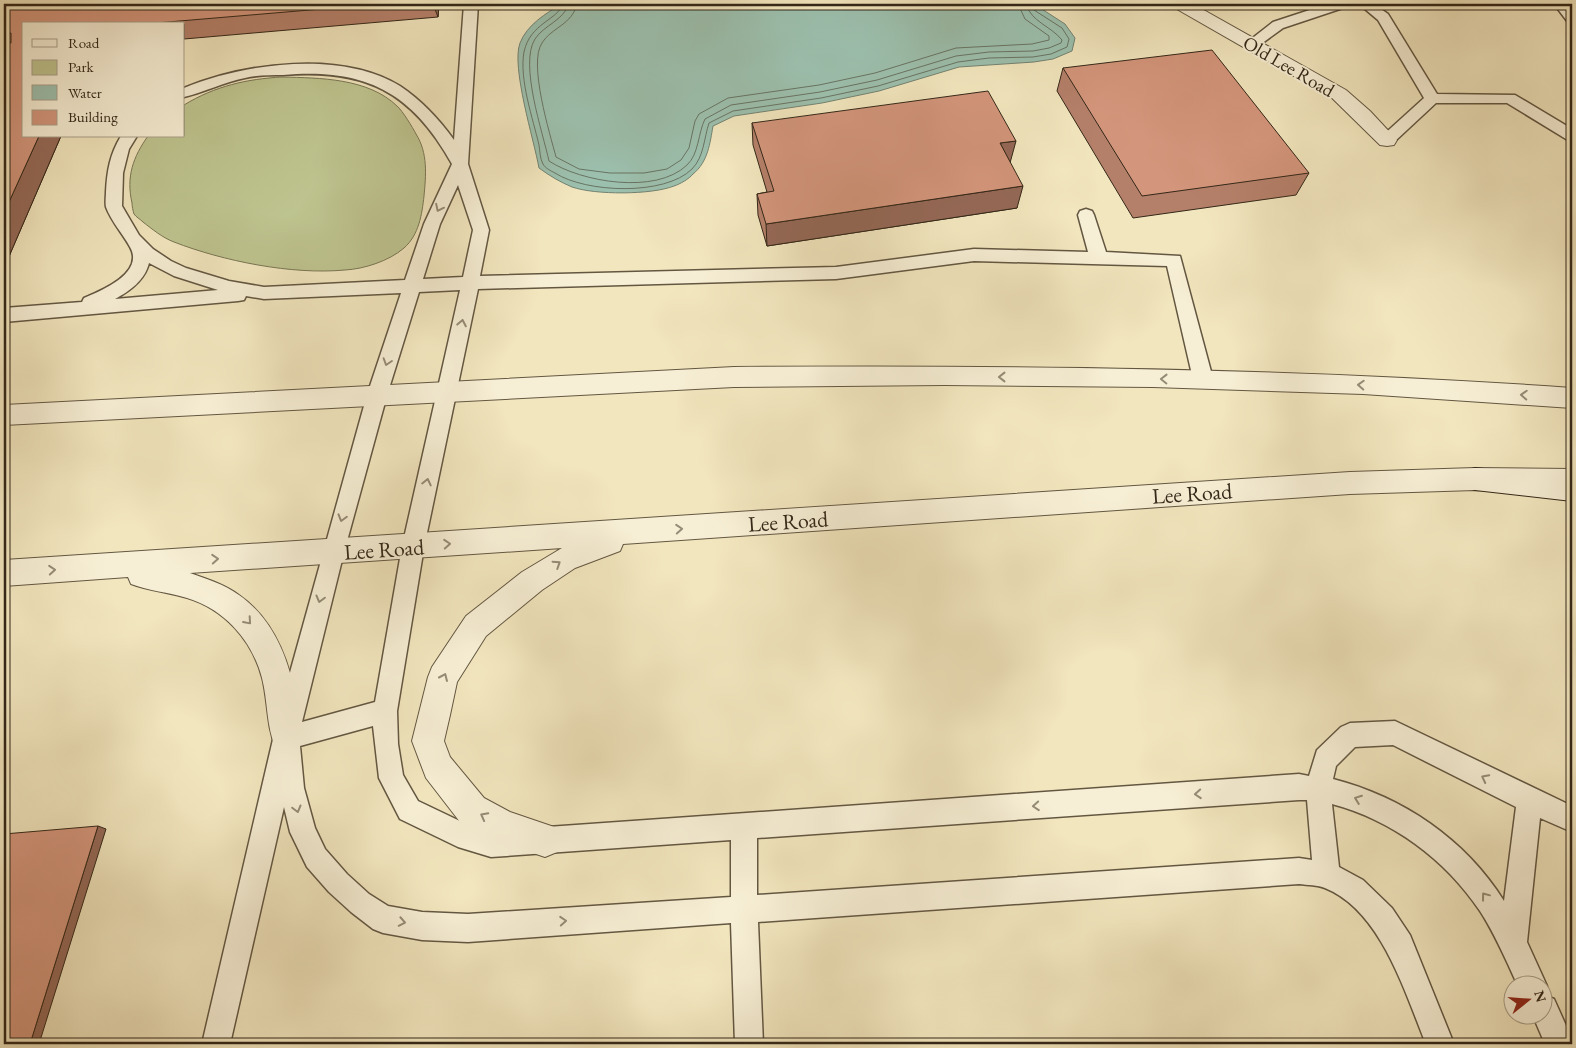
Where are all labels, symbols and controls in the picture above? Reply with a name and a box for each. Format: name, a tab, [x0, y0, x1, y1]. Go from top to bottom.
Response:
legend	[22, 22, 185, 138]
street label: Old Lee Road	[1238, 30, 1339, 103]
text: Road	[68, 33, 100, 52]
text: Park	[68, 57, 95, 76]
text: Water	[68, 83, 102, 102]
text: Building	[68, 107, 118, 126]
one-way arrow	[435, 203, 445, 212]
one-way arrow	[456, 319, 467, 328]
one-way arrow	[383, 358, 393, 366]
one-way arrow	[997, 372, 1005, 382]
one-way arrow	[1160, 374, 1168, 384]
one-way arrow	[1357, 380, 1365, 391]
one-way arrow	[1519, 389, 1527, 400]
street label: Lee Road	[1151, 476, 1234, 511]
one-way arrow	[421, 478, 432, 487]
street label: Lee Road	[747, 504, 830, 539]
one-way arrow	[338, 514, 348, 522]
one-way arrow	[675, 523, 683, 534]
street label: Lee Road	[343, 532, 426, 567]
one-way arrow	[443, 539, 451, 550]
one-way arrow	[211, 554, 219, 565]
one-way arrow	[552, 561, 561, 570]
one-way arrow	[49, 564, 57, 575]
one-way arrow	[316, 595, 326, 603]
one-way arrow	[243, 616, 252, 625]
one-way arrow	[438, 673, 448, 682]
one-way arrow	[1482, 774, 1491, 784]
one-way arrow	[1193, 789, 1201, 800]
one-way arrow	[1354, 795, 1363, 805]
one-way arrow	[1031, 800, 1039, 811]
one-way arrow	[291, 805, 301, 813]
one-way arrow	[480, 812, 489, 822]
one-way arrow	[1482, 892, 1491, 902]
one-way arrow	[560, 916, 568, 927]
one-way arrow	[397, 917, 406, 927]
north arrow	[1504, 976, 1554, 1026]
text: N	[1530, 988, 1551, 1005]

